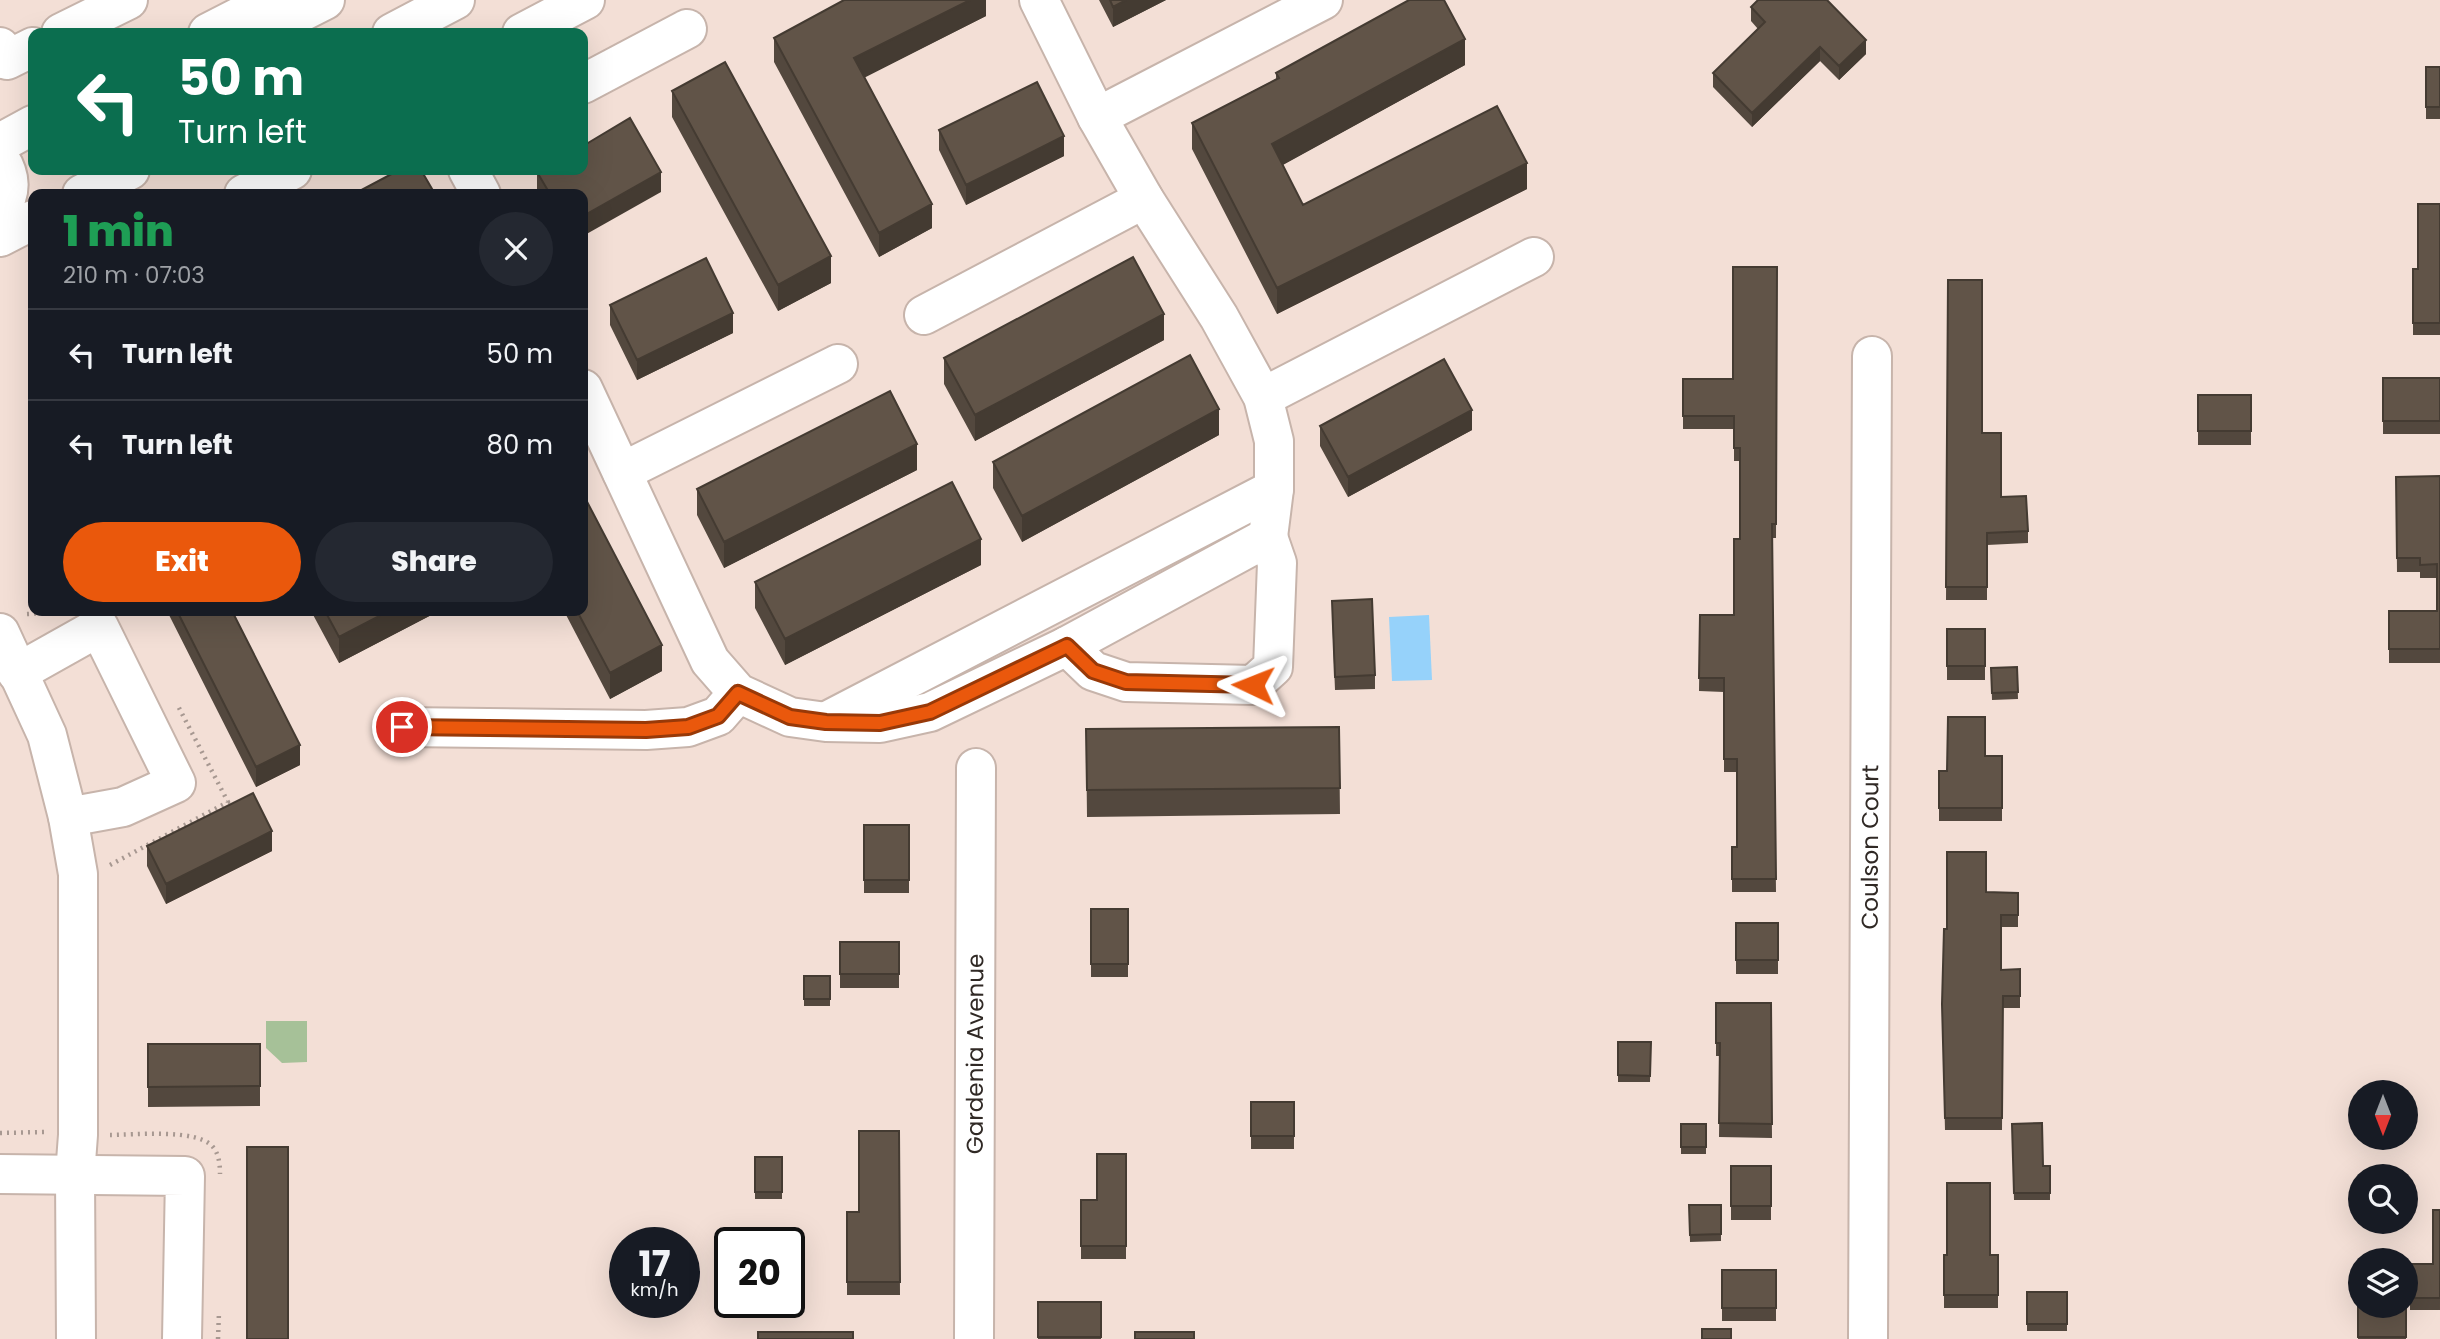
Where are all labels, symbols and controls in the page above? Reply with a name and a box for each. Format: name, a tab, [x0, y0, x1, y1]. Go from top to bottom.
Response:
text: 50 m	[178, 44, 304, 112]
icon: left	[63, 56, 154, 147]
text: Turn left	[178, 109, 307, 154]
text: 1 min	[63, 202, 174, 261]
button: close	[479, 212, 553, 286]
text: 210 m · 07:03	[63, 259, 205, 291]
icon: left	[63, 336, 101, 374]
text: Turn left	[122, 336, 233, 372]
text: 50 m	[487, 336, 553, 372]
icon: left	[63, 427, 101, 465]
text: Turn left	[122, 427, 233, 463]
text: 80 m	[487, 427, 553, 463]
button: Exit	[63, 522, 301, 602]
button: Share	[315, 522, 553, 602]
position arrow	[1216, 648, 1290, 722]
pin	[372, 697, 432, 757]
icon: arrive	[383, 708, 421, 746]
street label: Coulson Court	[1854, 765, 1886, 929]
street label: Gardenia Avenue	[959, 954, 991, 1154]
north arrow	[2348, 1080, 2418, 1150]
map controls	[2348, 1080, 2418, 1318]
button: search	[2348, 1164, 2418, 1234]
speed limit sign: 20	[714, 1227, 805, 1318]
text: 17	[639, 1239, 670, 1288]
button: layers	[2348, 1248, 2418, 1318]
text: km/h	[631, 1277, 678, 1302]

